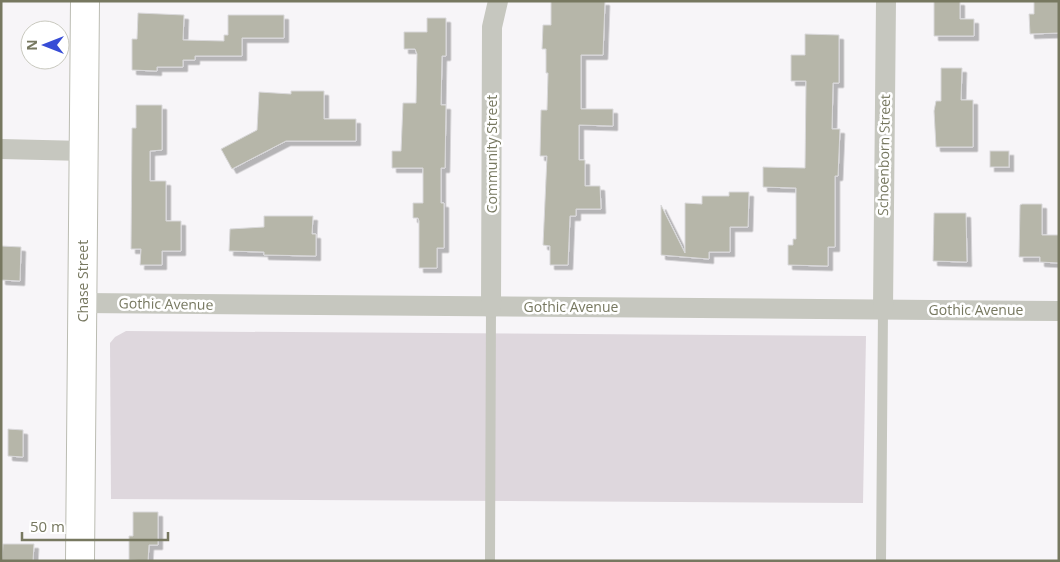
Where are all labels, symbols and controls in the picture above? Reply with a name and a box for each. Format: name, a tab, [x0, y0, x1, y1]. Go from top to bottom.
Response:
north arrow	[20, 20, 70, 70]
text: N	[22, 39, 41, 51]
street label: Schoenborn Street	[873, 94, 894, 216]
street label: Community Street	[482, 95, 501, 213]
street label: Chase Street	[73, 240, 92, 322]
street label: Gothic Avenue	[118, 293, 214, 314]
street label: Gothic Avenue	[524, 297, 619, 316]
street label: Gothic Avenue	[929, 300, 1024, 319]
scale bar	[22, 510, 169, 542]
text: 50 m	[30, 516, 65, 536]

